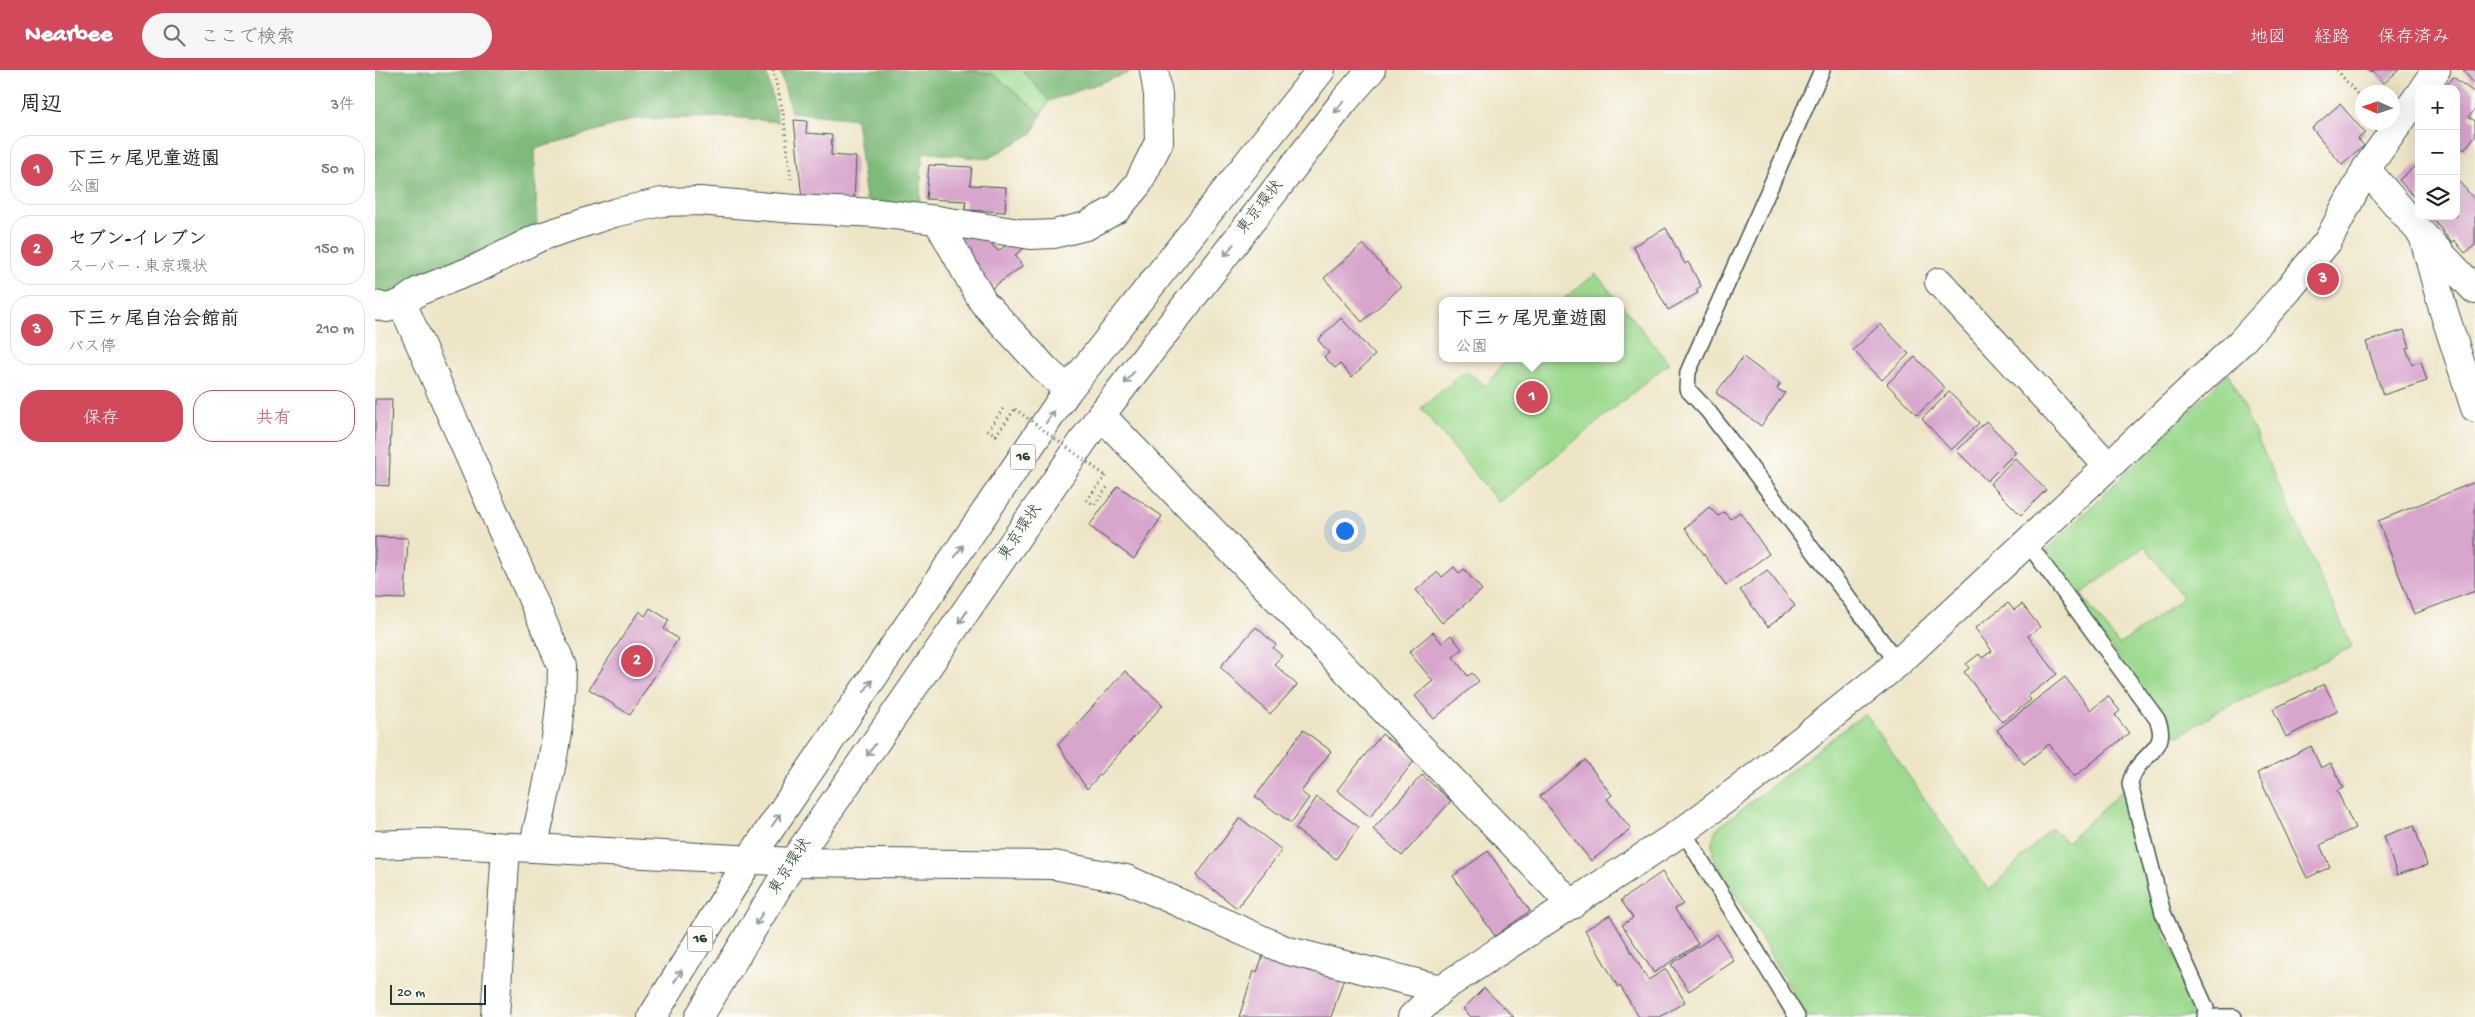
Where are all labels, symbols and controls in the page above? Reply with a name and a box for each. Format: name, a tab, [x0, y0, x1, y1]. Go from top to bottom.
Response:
search box	[142, 13, 492, 58]
text: Nearbee	[25, 21, 112, 50]
icon: search	[160, 21, 188, 49]
text: ここで検索	[200, 27, 295, 50]
text: 地図	[2250, 28, 2286, 49]
text: 経路	[2314, 28, 2350, 49]
text: 保存済み	[2378, 28, 2450, 49]
north arrow	[2355, 85, 2400, 130]
map controls	[2415, 85, 2460, 220]
button: +	[2415, 85, 2460, 130]
text: 周辺	[20, 94, 62, 119]
text: 3件	[331, 97, 355, 116]
one-way arrow	[1334, 100, 1345, 113]
button: −	[2415, 130, 2460, 175]
text: 下三ヶ尾児童遊園	[68, 149, 220, 172]
text: 1	[34, 161, 40, 180]
text: 50 m	[321, 161, 354, 180]
button: layers	[2415, 175, 2460, 220]
street label: 東京環状	[1232, 176, 1288, 239]
text: 公園	[68, 179, 100, 198]
text: セブン-イレブン	[68, 229, 207, 252]
text: 2	[33, 241, 41, 260]
text: 150 m	[315, 241, 354, 260]
one-way arrow	[1224, 243, 1235, 256]
text: スーパー · 東京環状	[68, 259, 208, 278]
pin: 3	[2307, 260, 2339, 298]
popup	[1439, 297, 1624, 362]
text: 下三ヶ尾自治会館前	[68, 309, 239, 332]
text: 下三ヶ尾児童遊園	[1455, 309, 1608, 332]
text: 3	[33, 321, 41, 340]
text: 210 m	[315, 321, 354, 340]
text: バス停	[68, 339, 116, 358]
text: 公園	[1455, 339, 1488, 358]
one-way arrow	[1124, 371, 1135, 384]
pin: 1	[1516, 378, 1548, 416]
button: 保存	[20, 390, 183, 442]
button: 共有	[193, 390, 355, 442]
one-way arrow	[1045, 410, 1055, 424]
road number: 16	[1011, 444, 1035, 470]
street label: 東京環状	[994, 500, 1047, 565]
your location	[1332, 518, 1358, 544]
one-way arrow	[954, 545, 964, 559]
one-way arrow	[958, 609, 968, 623]
pin: 2	[621, 642, 653, 680]
one-way arrow	[863, 679, 873, 693]
one-way arrow	[866, 743, 876, 757]
one-way arrow	[771, 813, 781, 827]
street label: 東京環状	[764, 834, 816, 899]
one-way arrow	[753, 911, 763, 925]
road number: 16	[687, 926, 713, 952]
one-way arrow	[673, 969, 683, 983]
scale bar	[390, 982, 486, 1005]
text: 20 m	[397, 985, 425, 1002]

